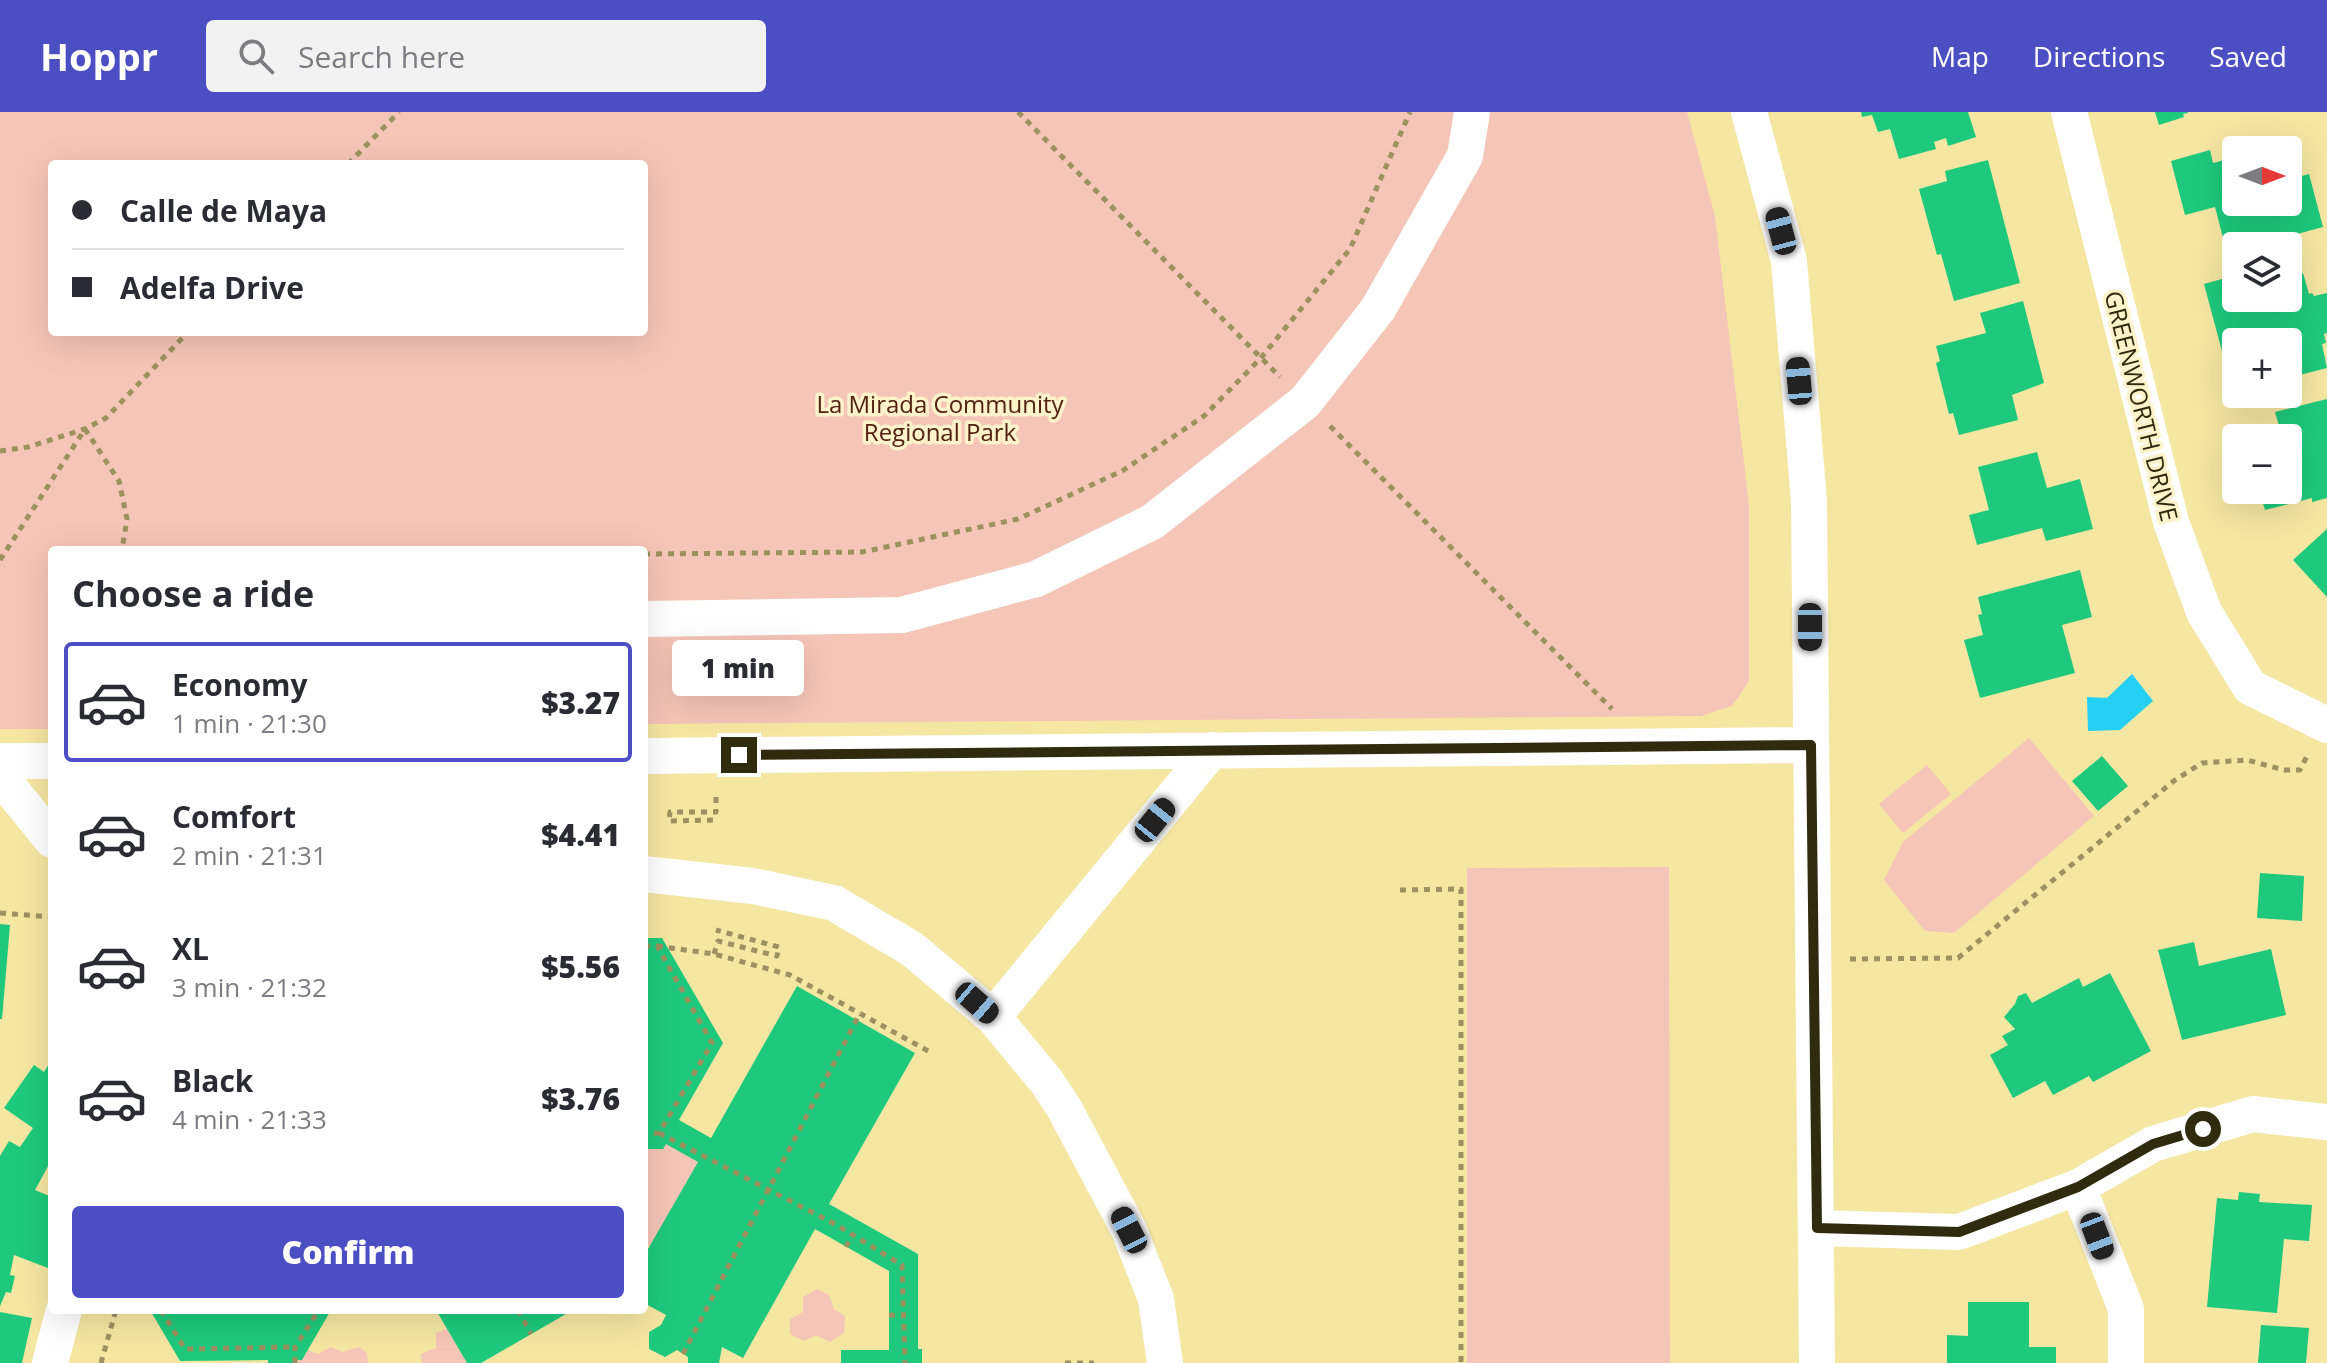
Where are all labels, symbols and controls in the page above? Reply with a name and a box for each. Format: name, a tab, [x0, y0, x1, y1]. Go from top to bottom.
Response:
search box	[206, 20, 766, 92]
text: Hoppr	[40, 30, 158, 82]
icon: search	[234, 34, 278, 78]
text: Search here	[298, 36, 465, 77]
text: Map	[1931, 37, 1989, 75]
text: Directions	[2033, 37, 2165, 75]
text: Saved	[2209, 37, 2287, 75]
north arrow	[2222, 136, 2302, 216]
map controls	[2222, 136, 2302, 504]
text: Calle de Maya	[120, 190, 327, 231]
car	[1763, 205, 1799, 257]
button: layers	[2222, 232, 2302, 312]
text: Adelfa Drive	[120, 267, 304, 308]
street label: GREENWORTH DRIVE	[2097, 287, 2187, 525]
button: +	[2222, 328, 2302, 408]
car	[1785, 356, 1813, 406]
park label: La Mirada Community Regional Park	[816, 387, 1065, 448]
button: −	[2222, 424, 2302, 504]
text: Choose a ride	[72, 569, 314, 618]
car	[1798, 603, 1822, 651]
callout: 1 min	[673, 639, 805, 695]
text: 1 min	[701, 650, 775, 686]
text: Economy	[172, 664, 308, 705]
icon: car	[76, 666, 148, 738]
text: $3.27	[541, 682, 620, 723]
text: 1 min · 21:30	[172, 705, 327, 741]
route end	[721, 737, 757, 773]
car	[1131, 794, 1179, 846]
text: Comfort	[172, 796, 296, 837]
icon: car	[76, 798, 148, 870]
text: $4.41	[541, 814, 620, 855]
text: 2 min · 21:31	[172, 837, 327, 873]
text: XL	[172, 928, 209, 969]
icon: car	[76, 930, 148, 1002]
text: $5.56	[541, 946, 620, 987]
text: 3 min · 21:32	[172, 969, 327, 1005]
car	[951, 978, 1003, 1028]
text: Black	[172, 1060, 253, 1101]
icon: car	[76, 1062, 148, 1134]
text: $3.76	[541, 1078, 620, 1119]
text: 4 min · 21:33	[172, 1101, 327, 1137]
route start	[2185, 1111, 2221, 1147]
car	[1107, 1203, 1151, 1257]
button: Confirm	[72, 1206, 624, 1298]
car	[2077, 1209, 2117, 1263]

